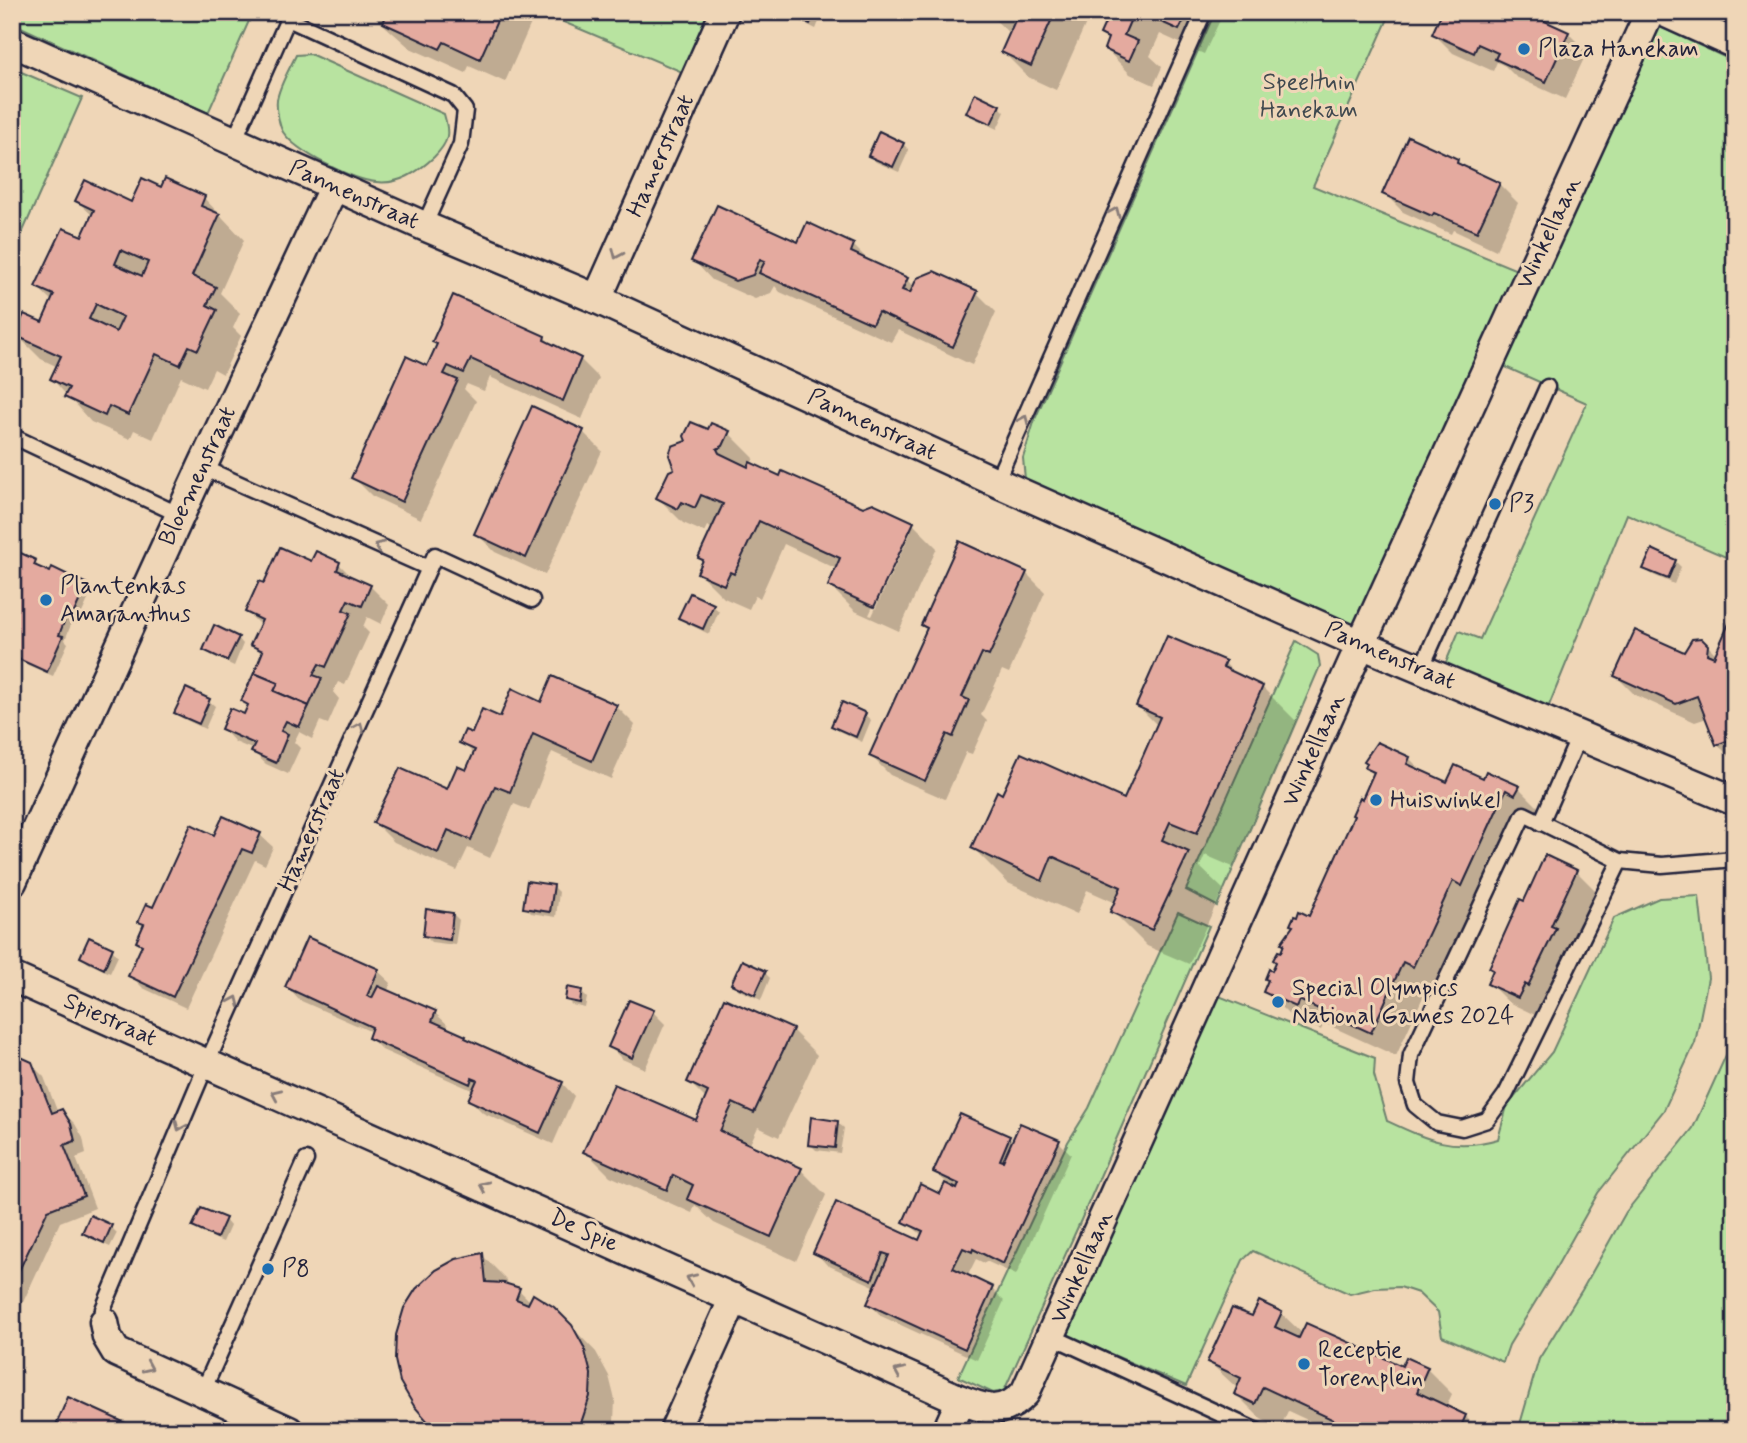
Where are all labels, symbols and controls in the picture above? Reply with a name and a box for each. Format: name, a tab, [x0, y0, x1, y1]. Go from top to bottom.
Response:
place label: Plaza Hanekam	[1538, 34, 1699, 65]
marker: Plaza Hanekam	[1516, 41, 1532, 57]
park label: Speeltuin Hanekam	[1260, 67, 1358, 126]
street label: Hamerstraat	[620, 90, 702, 222]
street label: Pannenstraat	[284, 153, 424, 237]
street label: Winkellaan	[1509, 172, 1589, 294]
one-way arrow	[1107, 206, 1121, 219]
one-way arrow	[611, 246, 625, 259]
street label: Pannenstraat	[802, 382, 942, 468]
street label: Bloemenstraat	[152, 401, 244, 551]
one-way arrow	[1015, 415, 1029, 427]
place label: P3	[1509, 489, 1534, 520]
marker: P3	[1487, 496, 1503, 512]
one-way arrow	[374, 540, 387, 554]
place label: Plantenkas Amaranthus	[60, 571, 191, 630]
marker: Plantenkas Amaranthus	[38, 592, 54, 608]
street label: Pannenstraat	[1320, 615, 1460, 697]
street label: Winkellaan	[1275, 688, 1353, 811]
one-way arrow	[351, 722, 365, 734]
street label: Hamerstraat	[271, 764, 353, 896]
place label: Huiswinkel	[1390, 785, 1500, 816]
marker: Huiswinkel	[1368, 792, 1384, 808]
place label: Special Olympics National Games 2024	[1292, 973, 1514, 1032]
street label: Spiestraat	[59, 986, 161, 1054]
marker: Special Olympics National Games 2024	[1270, 994, 1286, 1010]
one-way arrow	[227, 996, 241, 1008]
one-way arrow	[270, 1088, 283, 1102]
one-way arrow	[175, 1120, 189, 1132]
one-way arrow	[478, 1180, 491, 1194]
street label: De Spie	[545, 1202, 623, 1260]
street label: Winkellaan	[1043, 1205, 1121, 1328]
place label: P8	[282, 1254, 310, 1285]
marker: P8	[260, 1261, 276, 1277]
one-way arrow	[686, 1273, 698, 1287]
place label: Receptie Torenplein	[1318, 1335, 1423, 1394]
marker: Receptie Torenplein	[1296, 1356, 1312, 1372]
one-way arrow	[141, 1359, 153, 1373]
one-way arrow	[893, 1366, 906, 1380]

